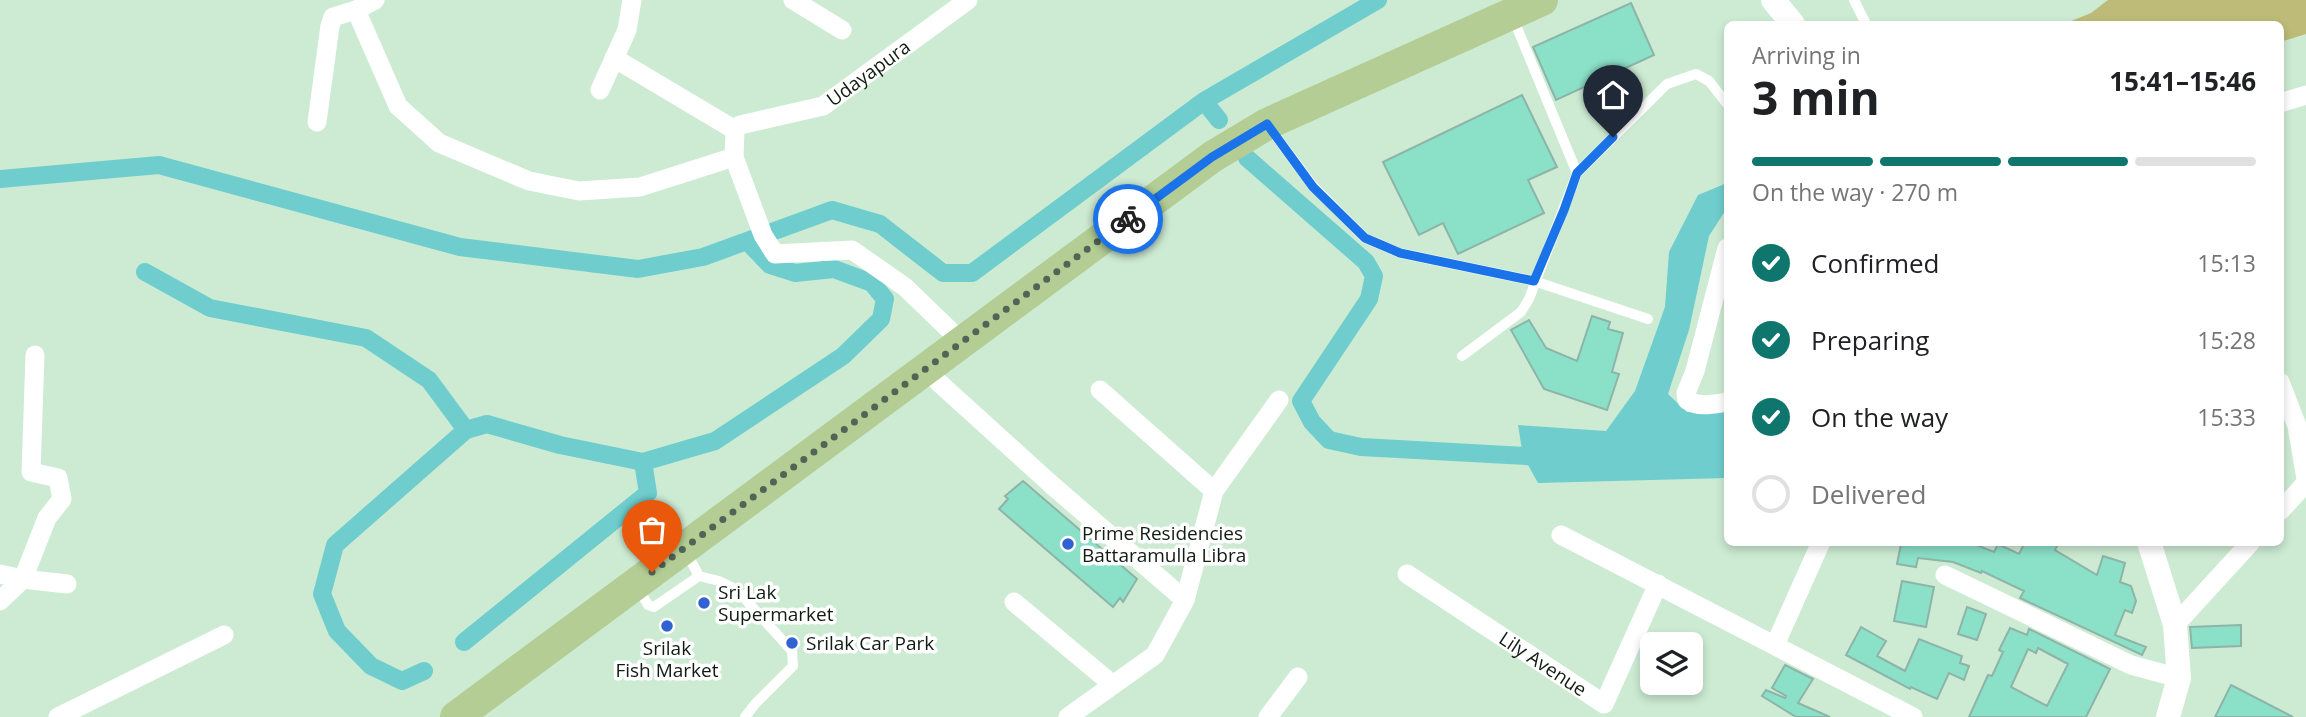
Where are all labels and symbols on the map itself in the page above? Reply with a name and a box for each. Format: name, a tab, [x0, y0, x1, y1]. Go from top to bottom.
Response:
street label: Udayapura	[821, 34, 915, 112]
pin	[1583, 65, 1643, 137]
courier	[1093, 184, 1163, 254]
pin	[622, 500, 682, 572]
place label: Prime Residencies Battaramulla Libra	[1082, 520, 1246, 568]
marker: Prime Residencies Battaramulla Libra	[1060, 536, 1076, 552]
place label: Sri Lak Supermarket	[718, 579, 834, 627]
marker: Sri Lak Supermarket	[696, 595, 712, 611]
marker: Srilak Fish Market	[659, 618, 675, 634]
street label: Lily Avenue	[1494, 625, 1592, 702]
place label: Srilak Car Park	[806, 630, 934, 656]
place label: Srilak Fish Market	[615, 635, 719, 683]
marker: Srilak Car Park	[784, 635, 800, 651]

